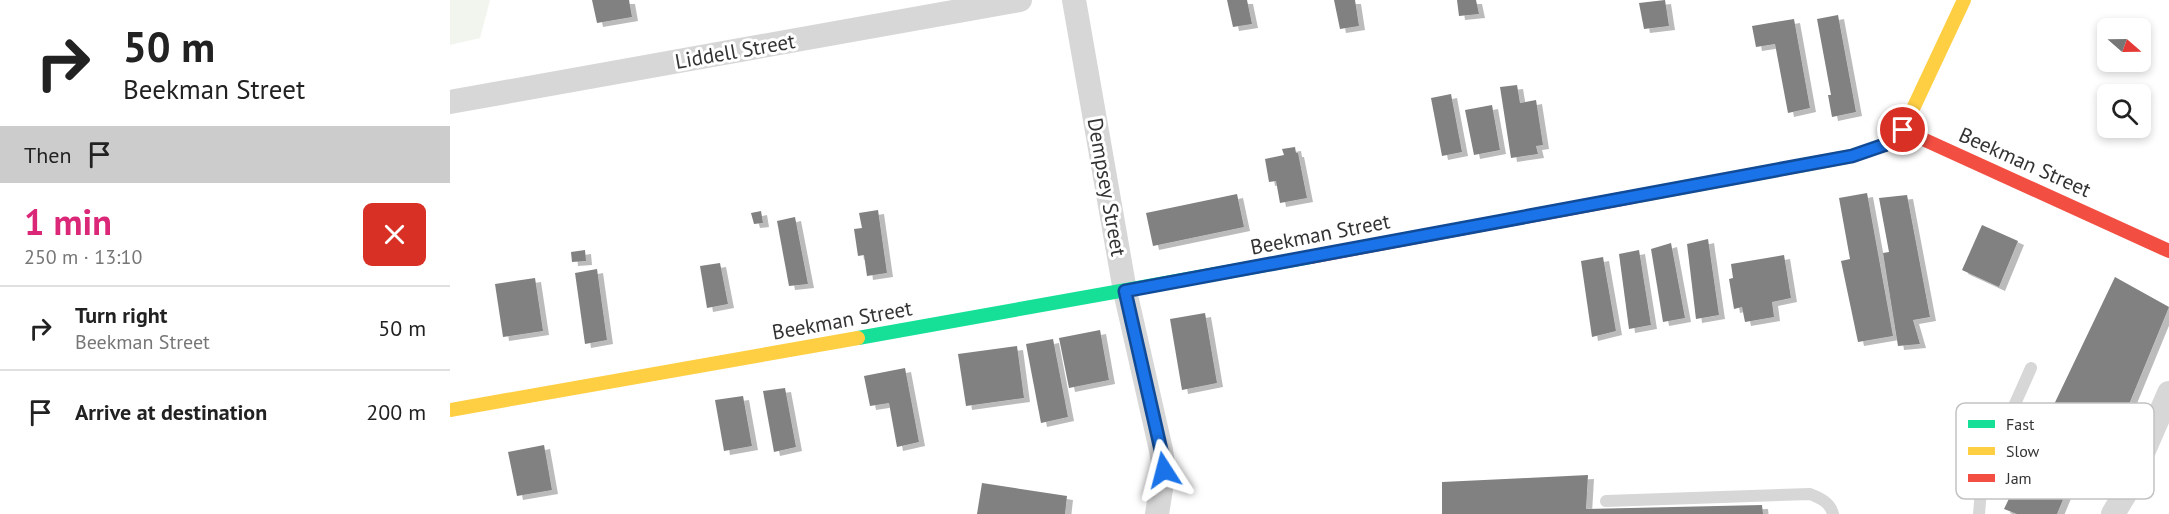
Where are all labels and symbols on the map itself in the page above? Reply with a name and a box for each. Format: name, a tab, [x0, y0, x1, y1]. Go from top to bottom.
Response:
north arrow	[2097, 18, 2151, 72]
street label: Liddell Street	[673, 27, 797, 75]
pin	[1877, 104, 1928, 155]
street label: Dempsey Street	[1082, 116, 1132, 258]
street label: Beekman Street	[1955, 121, 2095, 203]
street label: Beekman Street	[1248, 207, 1392, 261]
street label: Beekman Street	[770, 294, 914, 346]
legend	[1956, 403, 2154, 499]
text: Fast	[2006, 414, 2035, 434]
position arrow	[1132, 438, 1196, 502]
text: Slow	[2006, 441, 2040, 461]
text: Jam	[2005, 468, 2032, 488]

